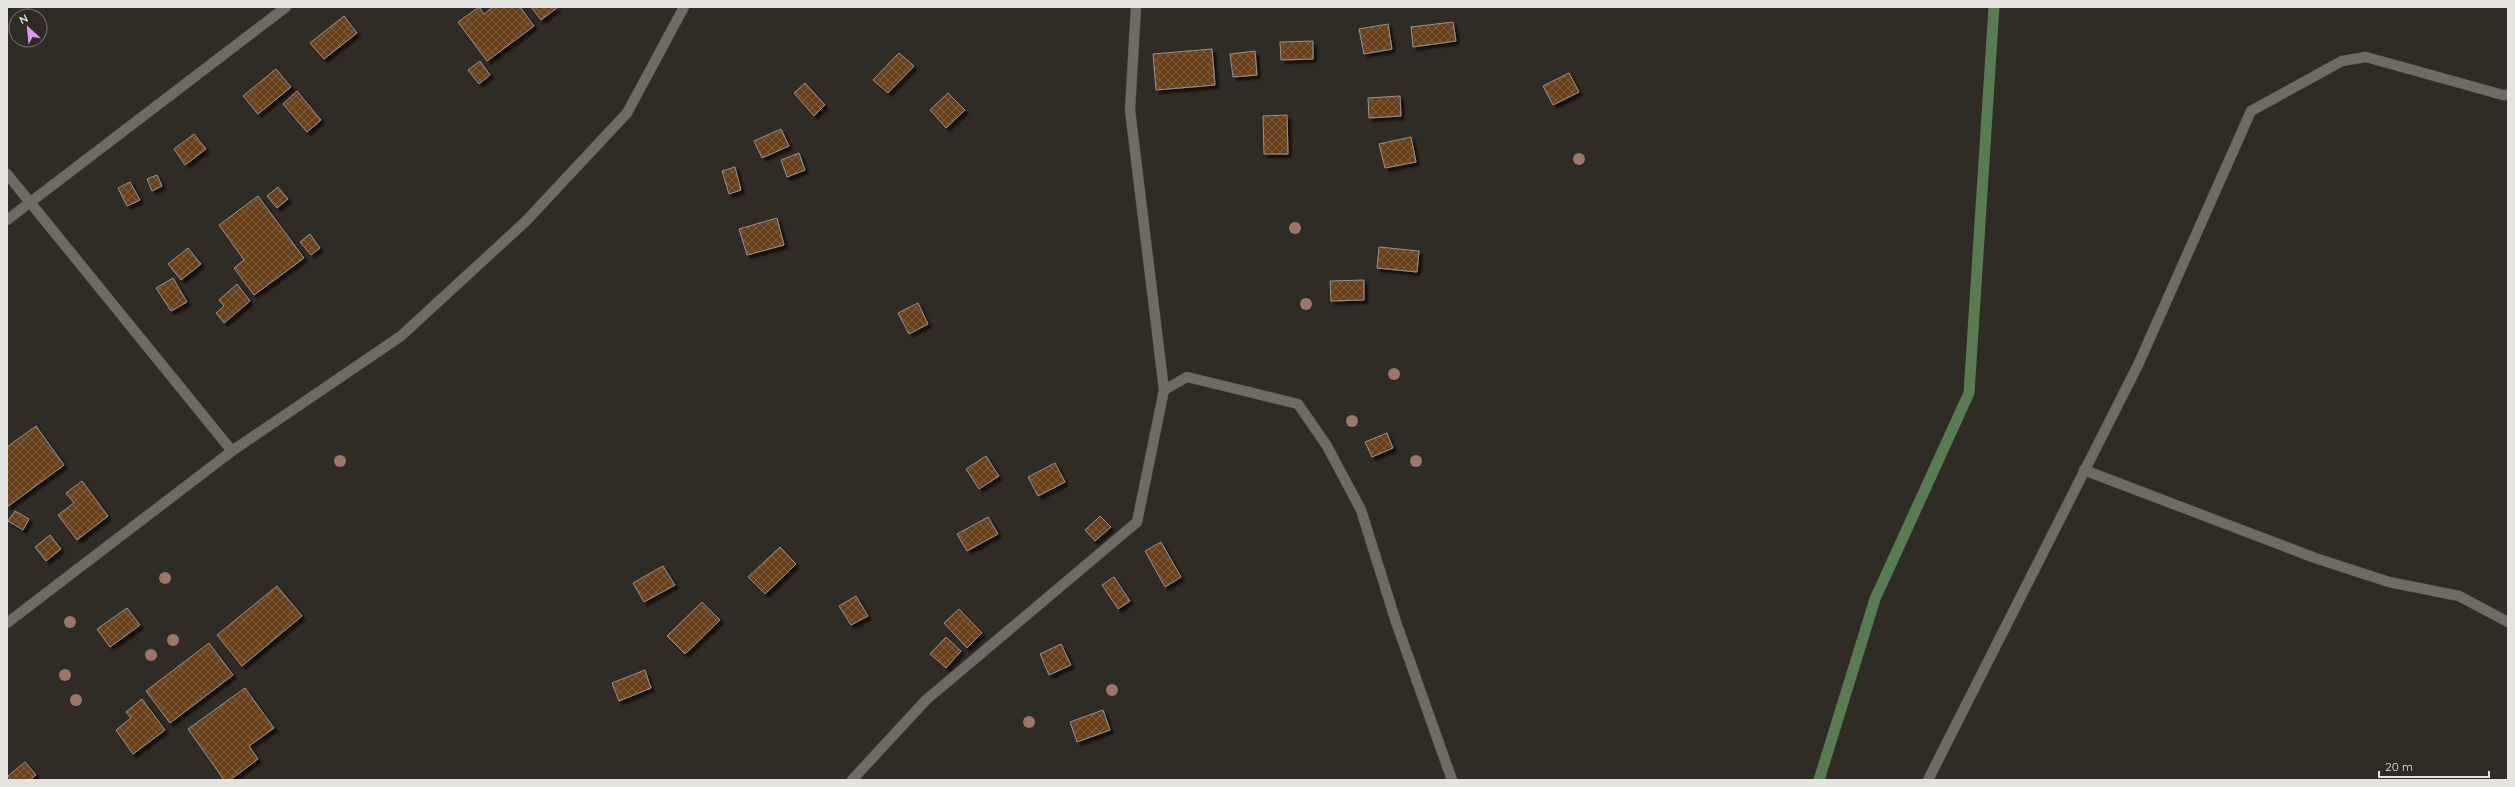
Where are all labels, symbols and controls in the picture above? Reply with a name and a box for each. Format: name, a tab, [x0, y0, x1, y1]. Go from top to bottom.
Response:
north arrow	[8, 8, 48, 48]
text: N	[17, 11, 30, 27]
scale bar	[2379, 753, 2489, 779]
text: 20 m	[2385, 759, 2413, 774]

